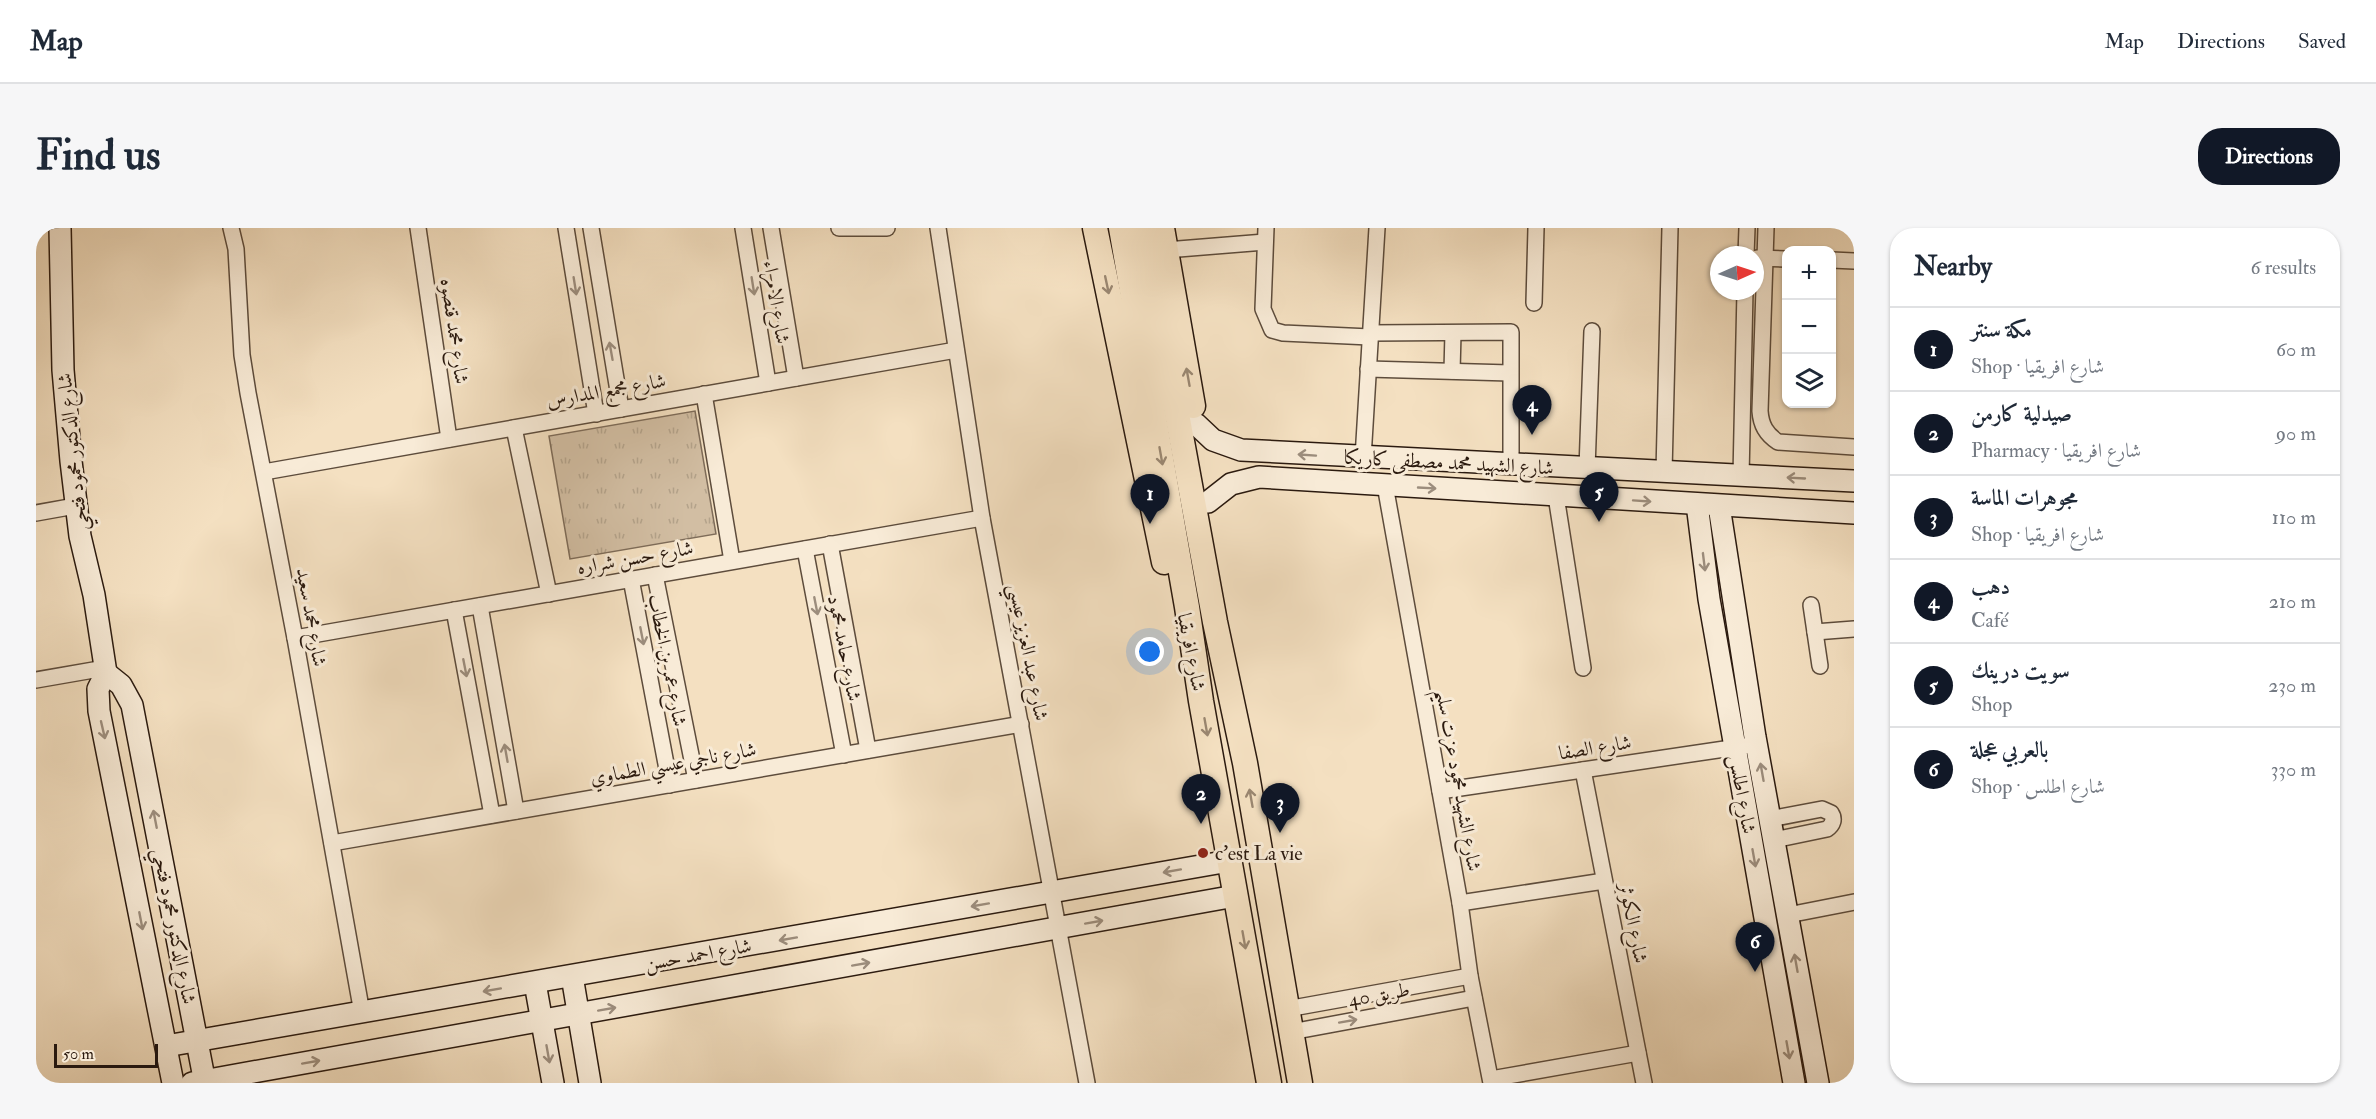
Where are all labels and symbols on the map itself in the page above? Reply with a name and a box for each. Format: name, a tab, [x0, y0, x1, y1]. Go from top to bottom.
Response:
north arrow	[1710, 246, 1764, 300]
street label: شارع الامراء	[753, 258, 795, 347]
one-way arrow	[570, 275, 581, 295]
one-way arrow	[747, 275, 758, 295]
one-way arrow	[1102, 275, 1113, 295]
street label: شارع محمد قنصوه	[430, 277, 474, 386]
one-way arrow	[606, 342, 617, 362]
street label: شارع مجمع المدارس	[545, 368, 669, 418]
one-way arrow	[1182, 368, 1193, 388]
street label: شارع الدكتور محمود فتحي	[52, 371, 99, 532]
pin: 4	[1512, 386, 1552, 435]
one-way arrow	[1156, 445, 1167, 465]
street label: شارع الشهيد محمد مصطفى كاريكا	[1343, 445, 1554, 485]
one-way arrow	[1298, 449, 1318, 460]
pin: 5	[1580, 472, 1618, 522]
one-way arrow	[1786, 473, 1806, 484]
pin: 1	[1130, 474, 1170, 524]
one-way arrow	[1416, 482, 1436, 493]
one-way arrow	[1632, 496, 1652, 507]
street label: شارع حسن شراره	[575, 535, 696, 585]
one-way arrow	[1699, 552, 1710, 572]
street label: شارع محمد سعيد	[286, 566, 333, 669]
street label: شارع عبد العزيز عيسي	[997, 581, 1054, 724]
street label: شارع عمر بن الخطاب	[638, 592, 693, 729]
street label: شارع حامد محمود	[817, 593, 867, 704]
one-way arrow	[810, 596, 821, 615]
street label: شارع افريقيا	[1167, 611, 1211, 694]
one-way arrow	[637, 626, 648, 646]
your location	[1135, 637, 1164, 666]
one-way arrow	[460, 657, 471, 677]
street label: شارع الشهيد محمود عزت سليم	[1423, 687, 1487, 875]
one-way arrow	[1201, 717, 1212, 737]
one-way arrow	[97, 720, 109, 739]
street label: شارع الصفا	[1557, 729, 1634, 771]
street label: شارع ناجي عيسي الطماوي	[588, 737, 759, 796]
one-way arrow	[500, 744, 511, 764]
street label: شارع اطلس	[1718, 752, 1762, 837]
one-way arrow	[1756, 762, 1767, 782]
pin: 2	[1182, 774, 1220, 824]
pin: 3	[1260, 784, 1300, 833]
one-way arrow	[1245, 788, 1256, 808]
one-way arrow	[149, 810, 160, 830]
place label: c'est La vie	[1215, 841, 1303, 866]
street label: شارع الدكتور محمود فتحي	[141, 846, 202, 1007]
marker: c'est La vie	[1196, 846, 1210, 860]
one-way arrow	[1749, 848, 1760, 867]
one-way arrow	[1162, 866, 1182, 877]
street label: شارع الكوثر	[1608, 879, 1654, 966]
one-way arrow	[970, 900, 990, 911]
one-way arrow	[136, 911, 148, 930]
one-way arrow	[1084, 916, 1103, 927]
pin: 6	[1736, 922, 1774, 972]
one-way arrow	[1238, 930, 1249, 949]
street label: شارع احمد حسن	[643, 933, 754, 981]
one-way arrow	[778, 934, 798, 945]
one-way arrow	[1790, 954, 1801, 974]
one-way arrow	[850, 958, 870, 969]
street label: طريق 40	[1346, 977, 1412, 1012]
one-way arrow	[483, 985, 502, 996]
one-way arrow	[597, 1003, 616, 1014]
one-way arrow	[1338, 1015, 1358, 1026]
one-way arrow	[1783, 1040, 1794, 1060]
scale bar	[54, 1041, 158, 1068]
one-way arrow	[542, 1043, 553, 1063]
one-way arrow	[301, 1056, 321, 1067]

